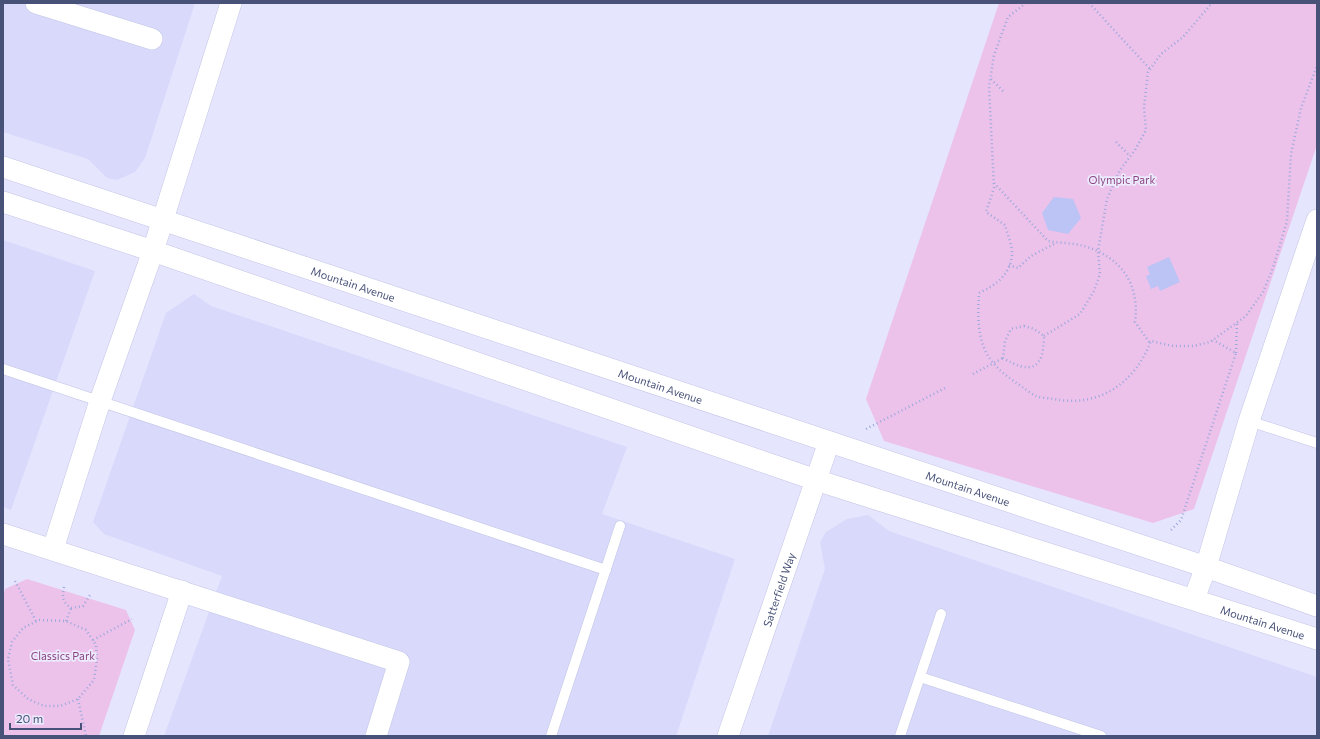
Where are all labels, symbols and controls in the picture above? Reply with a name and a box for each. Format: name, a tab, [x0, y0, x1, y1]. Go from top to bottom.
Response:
park label: Olympic Park	[1089, 173, 1156, 186]
street label: Mountain Avenue	[309, 263, 397, 304]
street label: Mountain Avenue	[617, 366, 704, 406]
street label: Mountain Avenue	[924, 468, 1012, 508]
street label: Satterfield Way	[760, 550, 797, 628]
street label: Mountain Avenue	[1219, 602, 1307, 641]
park label: Classics Park	[31, 649, 95, 662]
scale bar	[10, 705, 81, 731]
text: 20 m	[16, 711, 43, 725]

